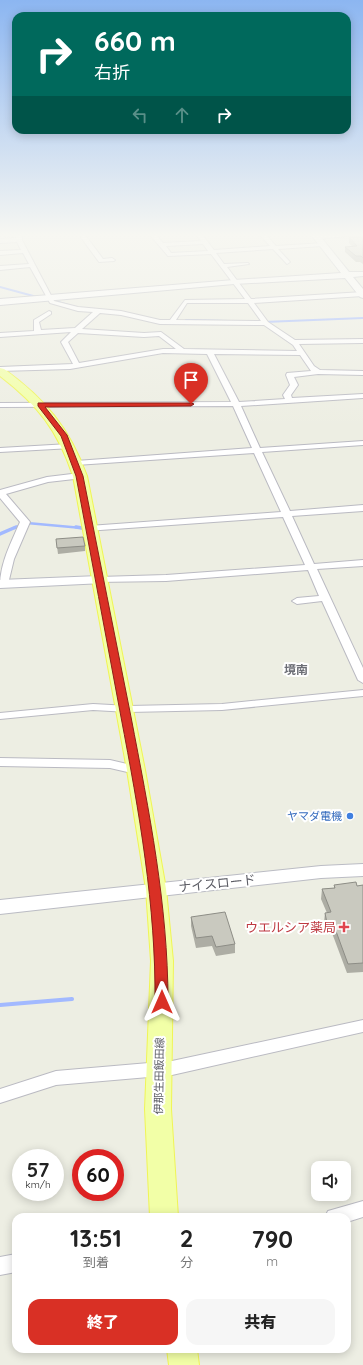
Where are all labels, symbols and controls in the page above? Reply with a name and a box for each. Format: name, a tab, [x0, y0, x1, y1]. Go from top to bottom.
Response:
text: 660 m	[94, 23, 176, 58]
icon: right	[28, 28, 80, 80]
text: 右折	[94, 61, 130, 84]
icon: left	[129, 104, 151, 126]
icon: ahead	[171, 104, 193, 126]
icon: right	[213, 104, 235, 126]
pin	[174, 363, 208, 404]
icon: arrive	[180, 369, 202, 391]
district label: 境南	[284, 662, 308, 677]
place label: ヤマダ電機	[287, 809, 342, 823]
marker: ヤマダ電機	[345, 811, 355, 821]
street label: ナイスロード	[178, 871, 256, 895]
place label: ウエルシア薬局	[245, 919, 336, 935]
marker: ウエルシア薬局	[339, 922, 349, 932]
position arrow	[141, 981, 183, 1023]
street label: 伊那生田飯田線	[151, 1037, 167, 1115]
speed limit sign: 60	[72, 1149, 124, 1201]
text: 57	[27, 1157, 49, 1182]
map controls	[311, 1161, 351, 1201]
button: sound	[311, 1161, 351, 1201]
text: km/h	[25, 1178, 51, 1191]
text: 13:51	[70, 1223, 122, 1253]
text: 2	[180, 1223, 194, 1253]
text: 790	[251, 1224, 293, 1254]
text: m	[266, 1253, 278, 1269]
text: 到着	[83, 1254, 109, 1270]
text: 分	[180, 1254, 193, 1270]
button: 終了	[28, 1299, 178, 1345]
button: 共有	[186, 1299, 335, 1345]

